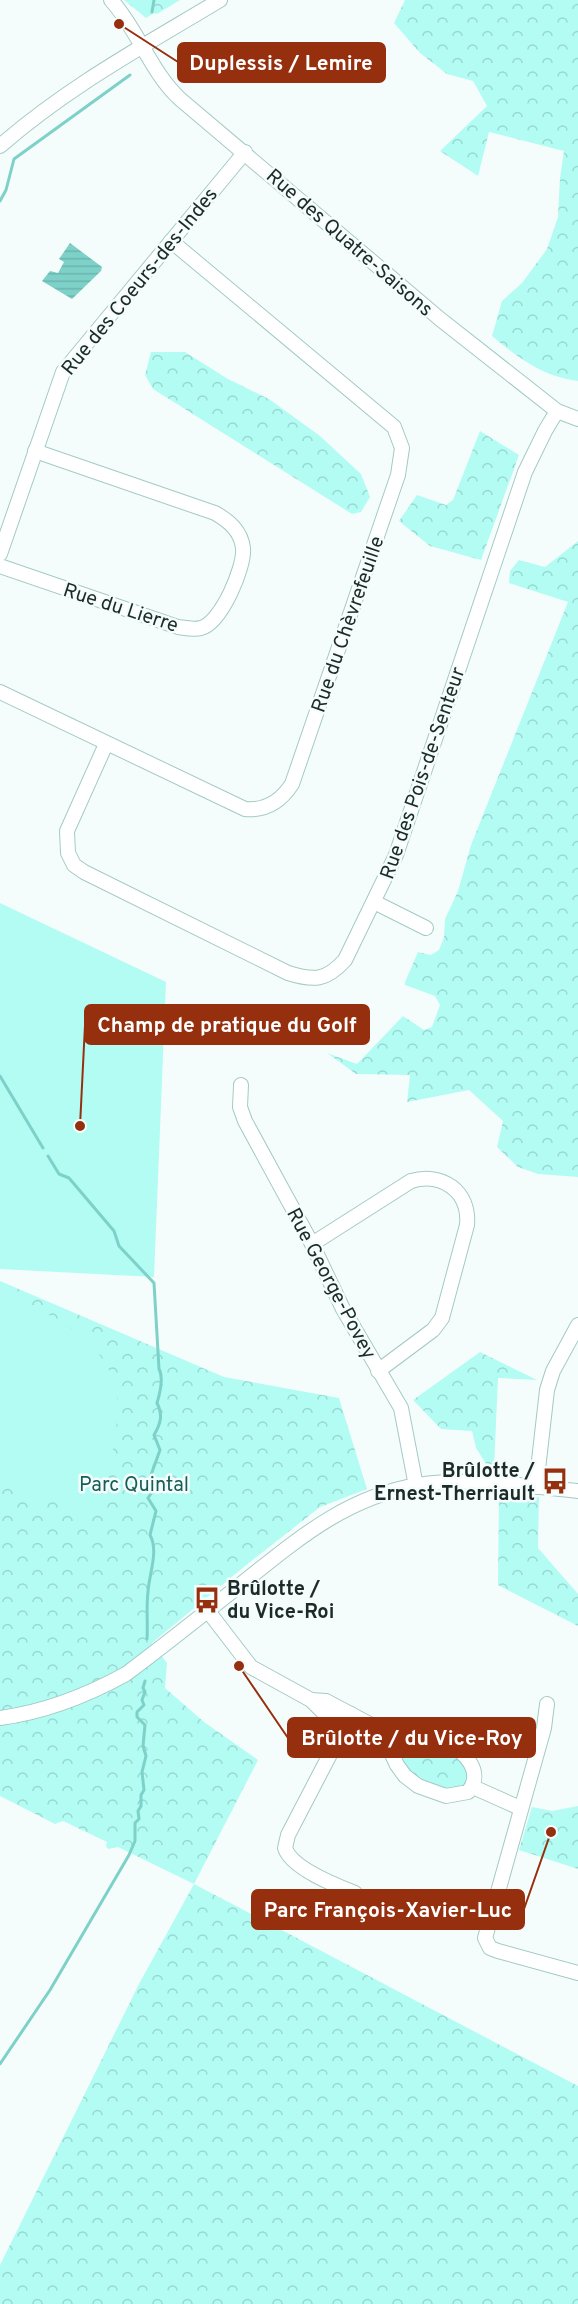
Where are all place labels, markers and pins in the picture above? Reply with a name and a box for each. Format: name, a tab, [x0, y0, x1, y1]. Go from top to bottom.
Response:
callout: Duplessis / Lemire	[178, 43, 385, 82]
callout: Champ de pratique du Golf	[85, 1005, 369, 1044]
place label: Brûlotte / Ernest-Therriault	[374, 1459, 536, 1508]
bus stop icon: Brûlotte / Ernest-Therriault	[540, 1466, 570, 1496]
place label: Brûlotte / du Vice-Roi	[227, 1577, 334, 1626]
bus stop icon: Brûlotte / du Vice-Roi	[192, 1585, 222, 1615]
callout: Brûlotte / du Vice-Roy	[288, 1718, 535, 1757]
callout: Parc François-Xavier-Luc	[252, 1890, 524, 1929]

